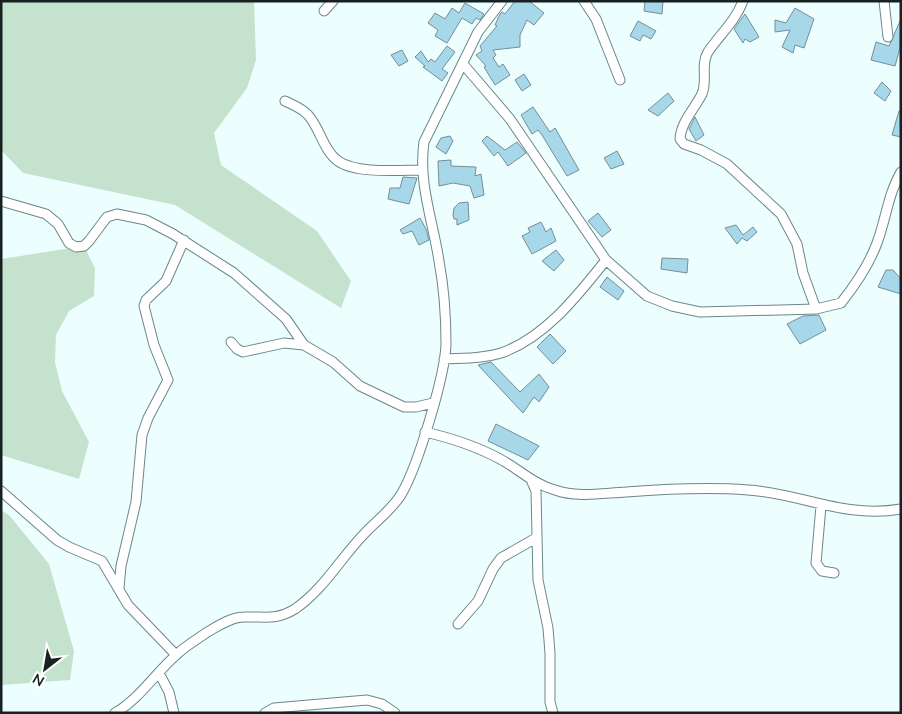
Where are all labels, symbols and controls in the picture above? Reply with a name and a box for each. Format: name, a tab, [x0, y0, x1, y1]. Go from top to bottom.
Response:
north arrow	[20, 644, 70, 694]
text: N	[29, 670, 47, 691]

